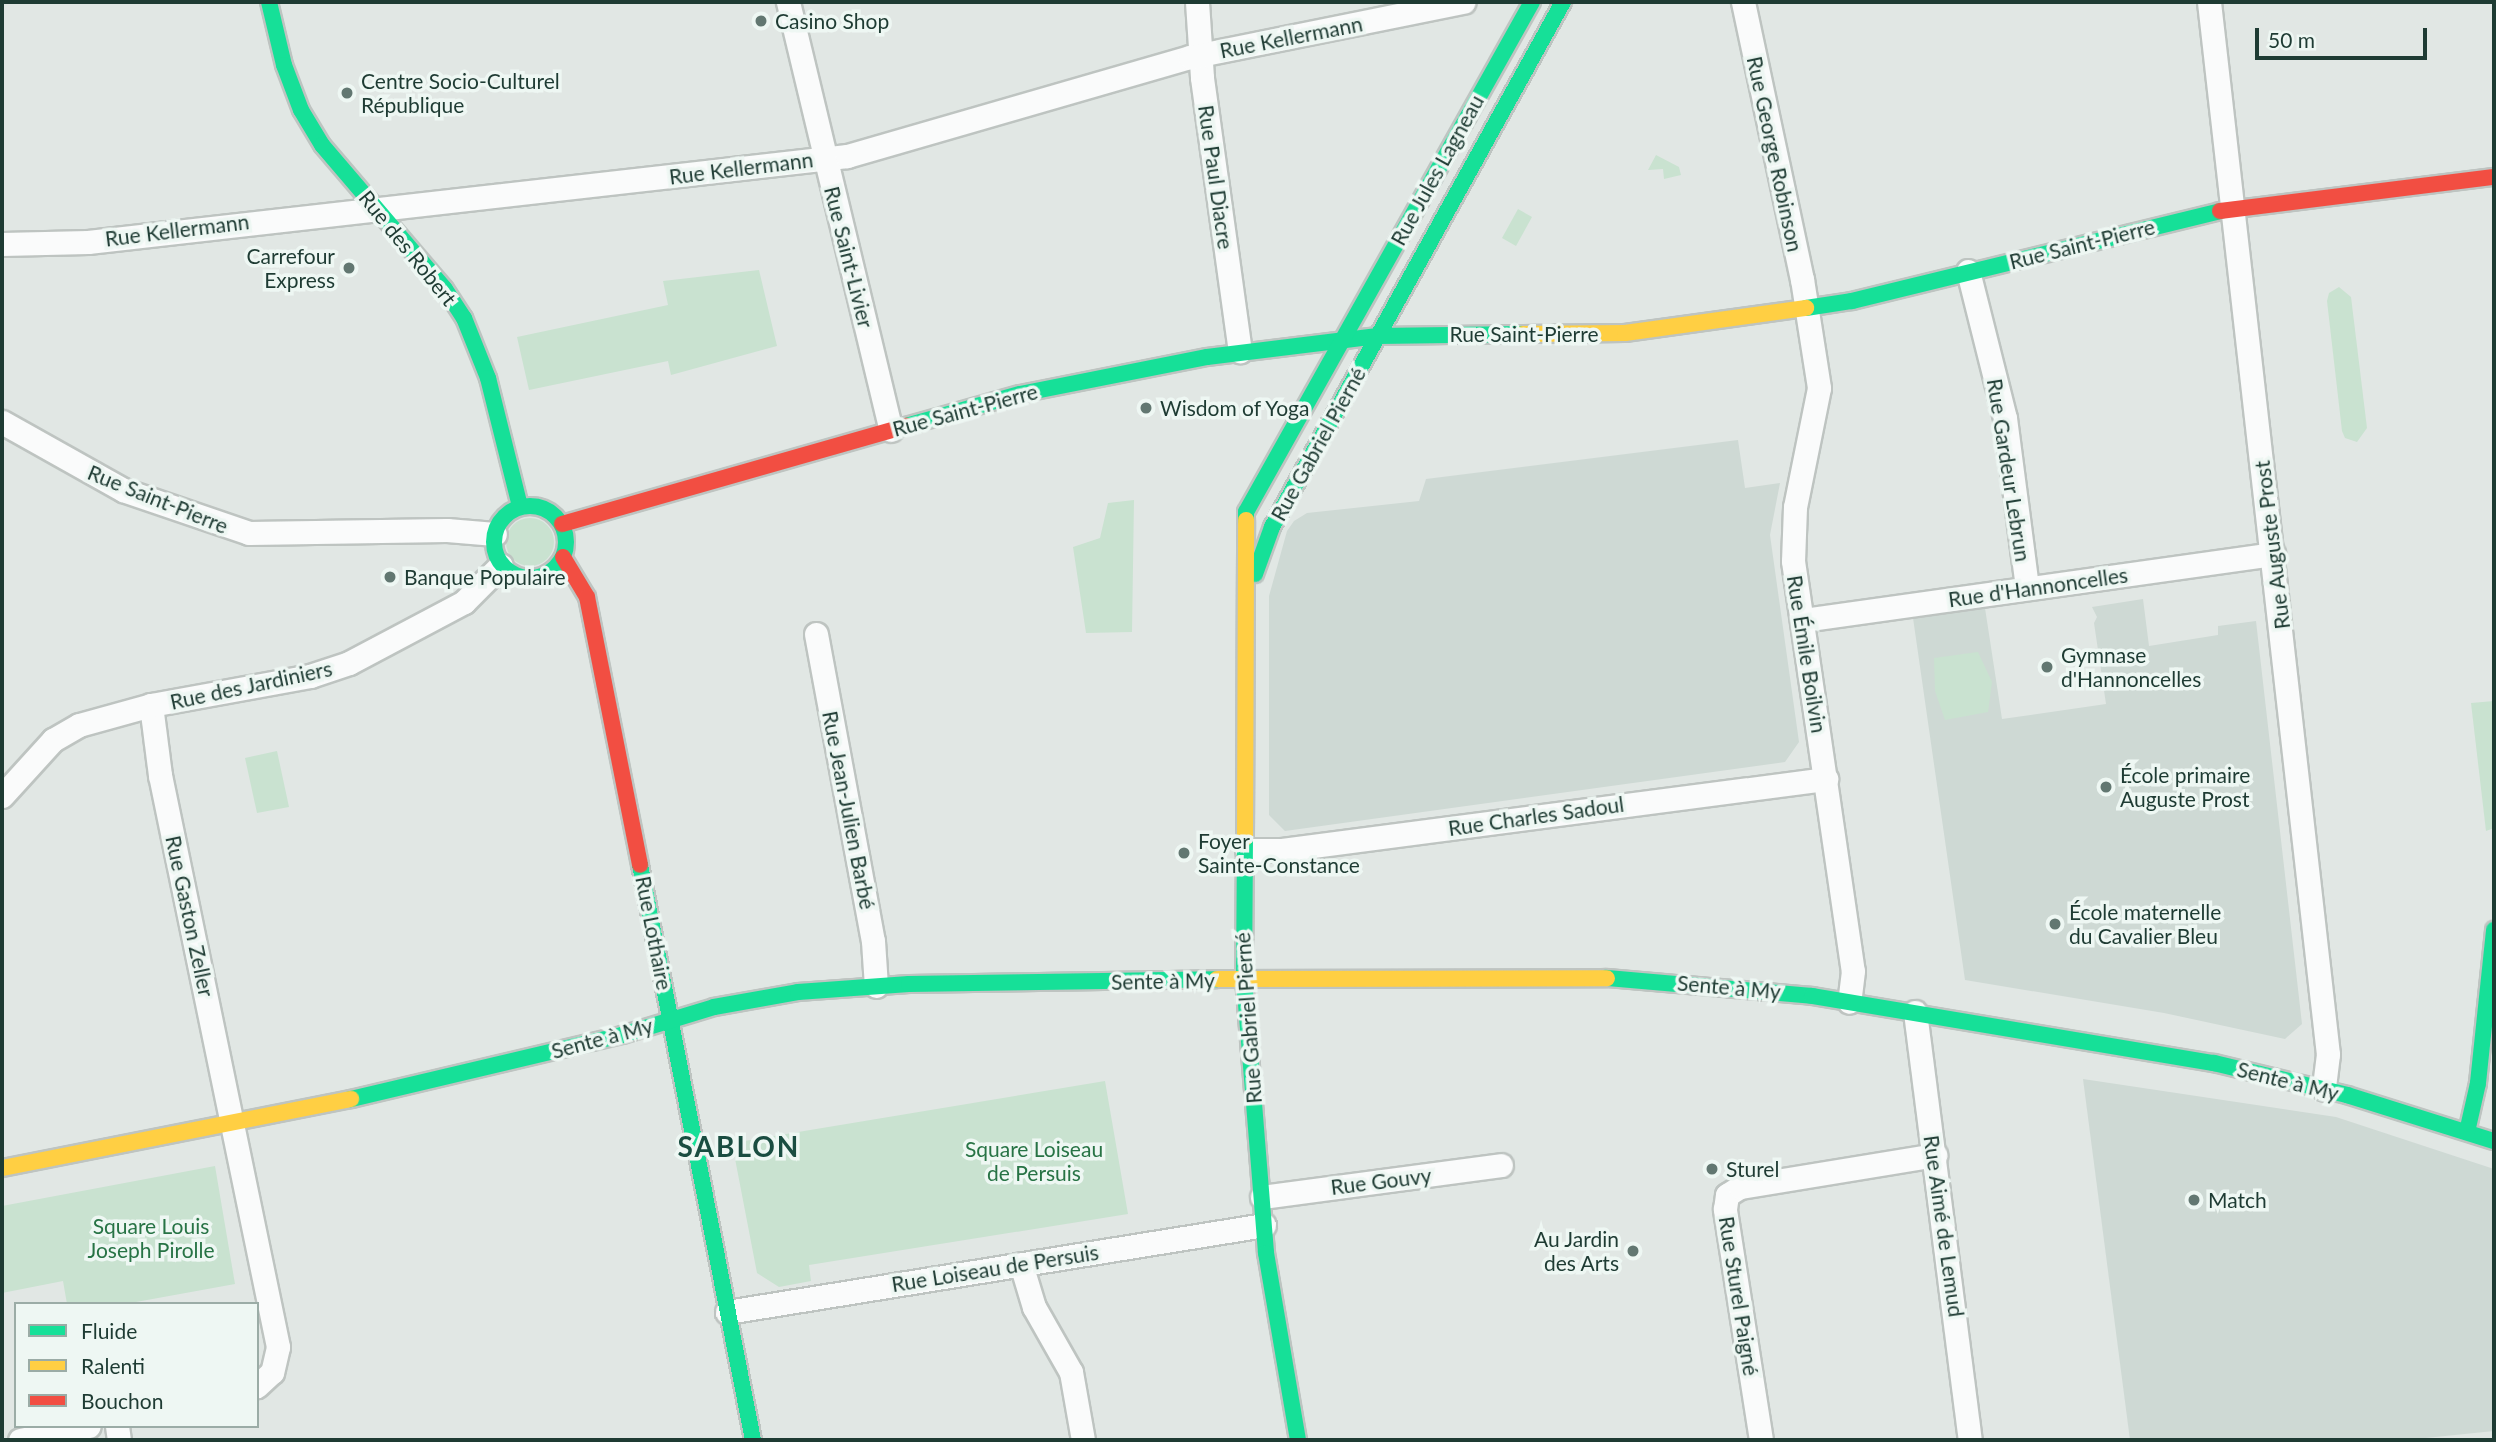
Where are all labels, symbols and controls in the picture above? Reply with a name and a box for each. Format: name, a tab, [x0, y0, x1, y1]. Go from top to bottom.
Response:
place label: Casino Shop	[775, 8, 889, 34]
street label: Rue Kellermann	[1217, 11, 1365, 63]
marker: Casino Shop	[753, 13, 769, 29]
scale bar	[2258, 14, 2430, 58]
text: 50 m	[2268, 27, 2315, 52]
street label: Rue George Robinson	[1742, 54, 1808, 254]
place label: Centre Socio-Culturel République	[361, 68, 560, 118]
marker: Centre Socio-Culturel République	[339, 85, 355, 101]
street label: Rue Jules Lagneau	[1385, 90, 1489, 250]
street label: Rue Paul Diacre	[1193, 103, 1239, 251]
street label: Rue Kellermann	[668, 147, 814, 189]
street label: Rue Saint-Livier	[819, 184, 879, 330]
street label: Rue des Robert	[354, 185, 462, 311]
street label: Rue Kellermann	[104, 209, 250, 251]
street label: Rue Saint-Pierre	[2007, 214, 2157, 274]
place label: Carrefour Express	[246, 243, 335, 293]
marker: Carrefour Express	[341, 260, 357, 276]
street label: Rue Saint-Pierre	[1449, 321, 1599, 347]
street label: Rue Gabriel Pierné	[1265, 363, 1371, 525]
street label: Rue Gardeur Lebrun	[1982, 376, 2036, 564]
street label: Rue Saint-Pierre	[890, 379, 1040, 441]
place label: Wisdom of Yoga	[1160, 395, 1311, 421]
marker: Wisdom of Yoga	[1138, 400, 1154, 416]
street label: Rue Saint-Pierre	[84, 459, 232, 539]
street label: Rue Auguste Prost	[2249, 459, 2295, 631]
street label: Rue d'Hannoncelles	[1947, 562, 2129, 612]
place label: Banque Populaire	[404, 564, 566, 590]
marker: Banque Populaire	[382, 569, 398, 585]
street label: Rue Émile Boilvin	[1782, 573, 1832, 735]
place label: Gymnase d'Hannoncelles	[2061, 642, 2201, 692]
street label: Rue des Jardiniers	[167, 655, 335, 715]
marker: Gymnase d'Hannoncelles	[2039, 659, 2055, 675]
street label: Rue Jean-Julien Barbé	[817, 708, 881, 912]
place label: École primaire Auguste Prost	[2120, 762, 2250, 812]
marker: École primaire Auguste Prost	[2098, 779, 2114, 795]
street label: Rue Charles Sadoul	[1446, 791, 1626, 841]
place label: Foyer Sainte-Constance	[1198, 828, 1360, 878]
street label: Rue Gaston Zeller	[161, 833, 219, 999]
marker: Foyer Sainte-Constance	[1176, 845, 1192, 861]
street label: Rue Lothaire	[631, 874, 677, 992]
place label: École maternelle du Cavalier Bleu	[2069, 899, 2221, 949]
marker: École maternelle du Cavalier Bleu	[2047, 916, 2063, 932]
street label: Rue Gabriel Pierné	[1229, 932, 1267, 1104]
street label: Sente à My	[1111, 967, 1215, 995]
street label: Sente à My	[1676, 970, 1782, 1004]
street label: Sente à My	[549, 1012, 655, 1064]
street label: Sente à My	[2235, 1056, 2341, 1106]
district label: SABLON	[678, 1129, 800, 1163]
street label: Rue Aimé de Lemud	[1919, 1133, 1969, 1319]
park label: Square Loiseau de Persuis	[965, 1136, 1103, 1186]
place label: Sturel	[1726, 1156, 1779, 1182]
marker: Sturel	[1704, 1161, 1720, 1177]
street label: Rue Gouvy	[1329, 1162, 1433, 1200]
place label: Match	[2208, 1187, 2267, 1213]
marker: Match	[2186, 1192, 2202, 1208]
park label: Square Louis Joseph Pirolle	[87, 1213, 215, 1263]
street label: Rue Sturel Paigné	[1714, 1214, 1764, 1378]
place label: Au Jardin des Arts	[1533, 1226, 1619, 1276]
street label: Rue Loiseau de Persuis	[890, 1239, 1100, 1297]
marker: Au Jardin des Arts	[1625, 1243, 1641, 1259]
legend	[14, 1302, 259, 1428]
text: Fluide	[81, 1318, 137, 1343]
text: Ralenti	[81, 1353, 145, 1378]
text: Bouchon	[81, 1388, 163, 1413]

